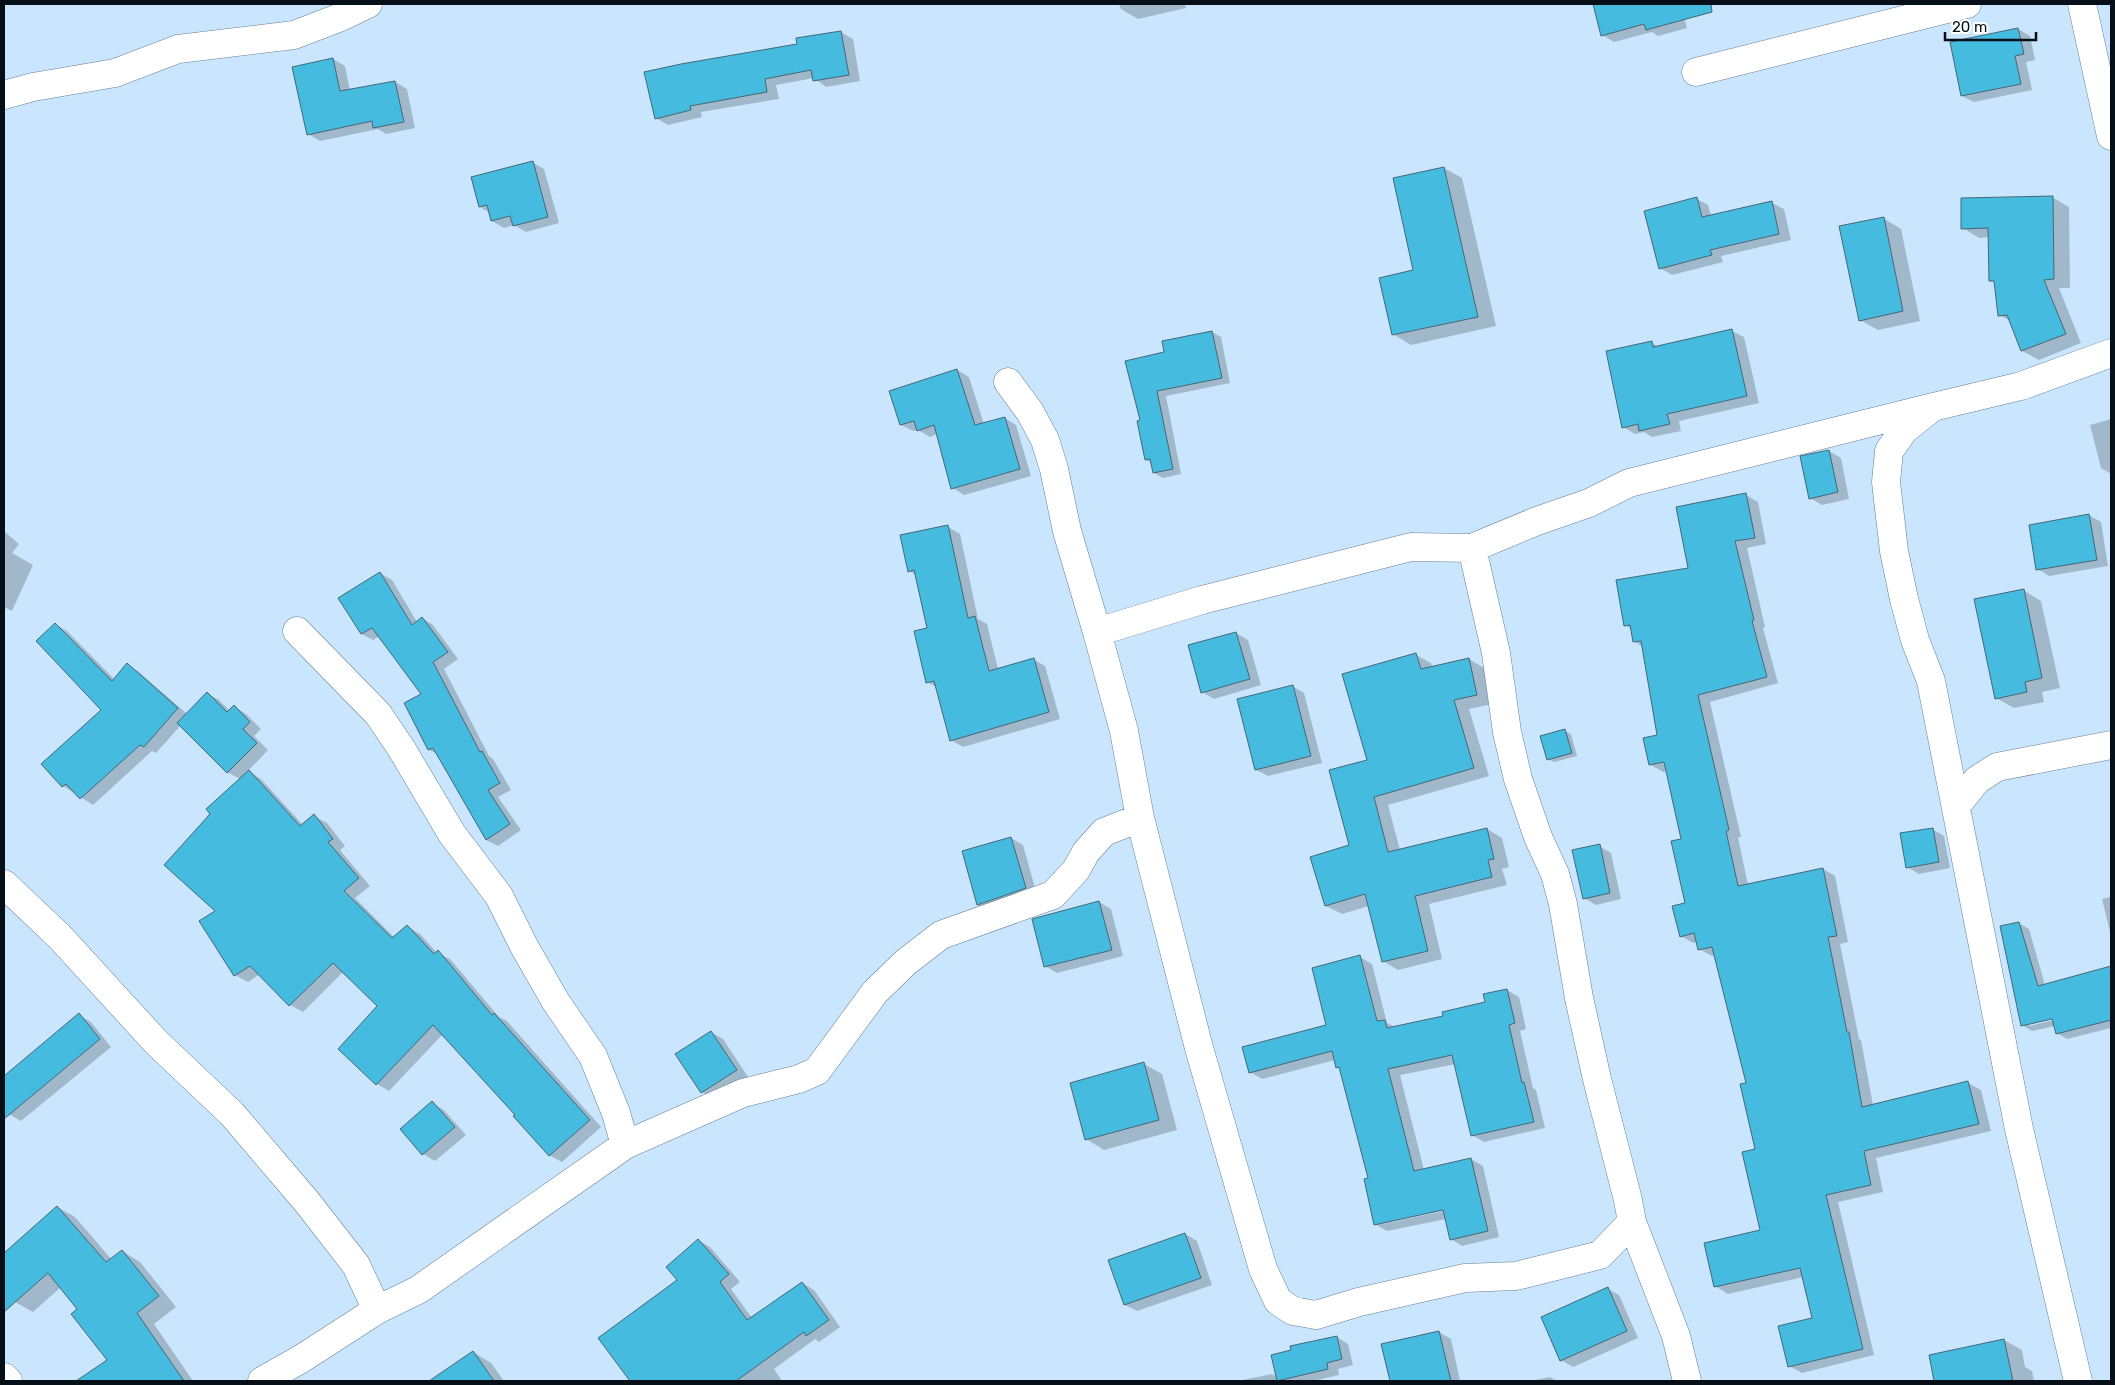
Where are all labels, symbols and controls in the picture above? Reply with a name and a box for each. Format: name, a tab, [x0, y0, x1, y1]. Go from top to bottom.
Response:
scale bar	[1945, 10, 2036, 42]
text: 20 m	[1952, 18, 1987, 36]

